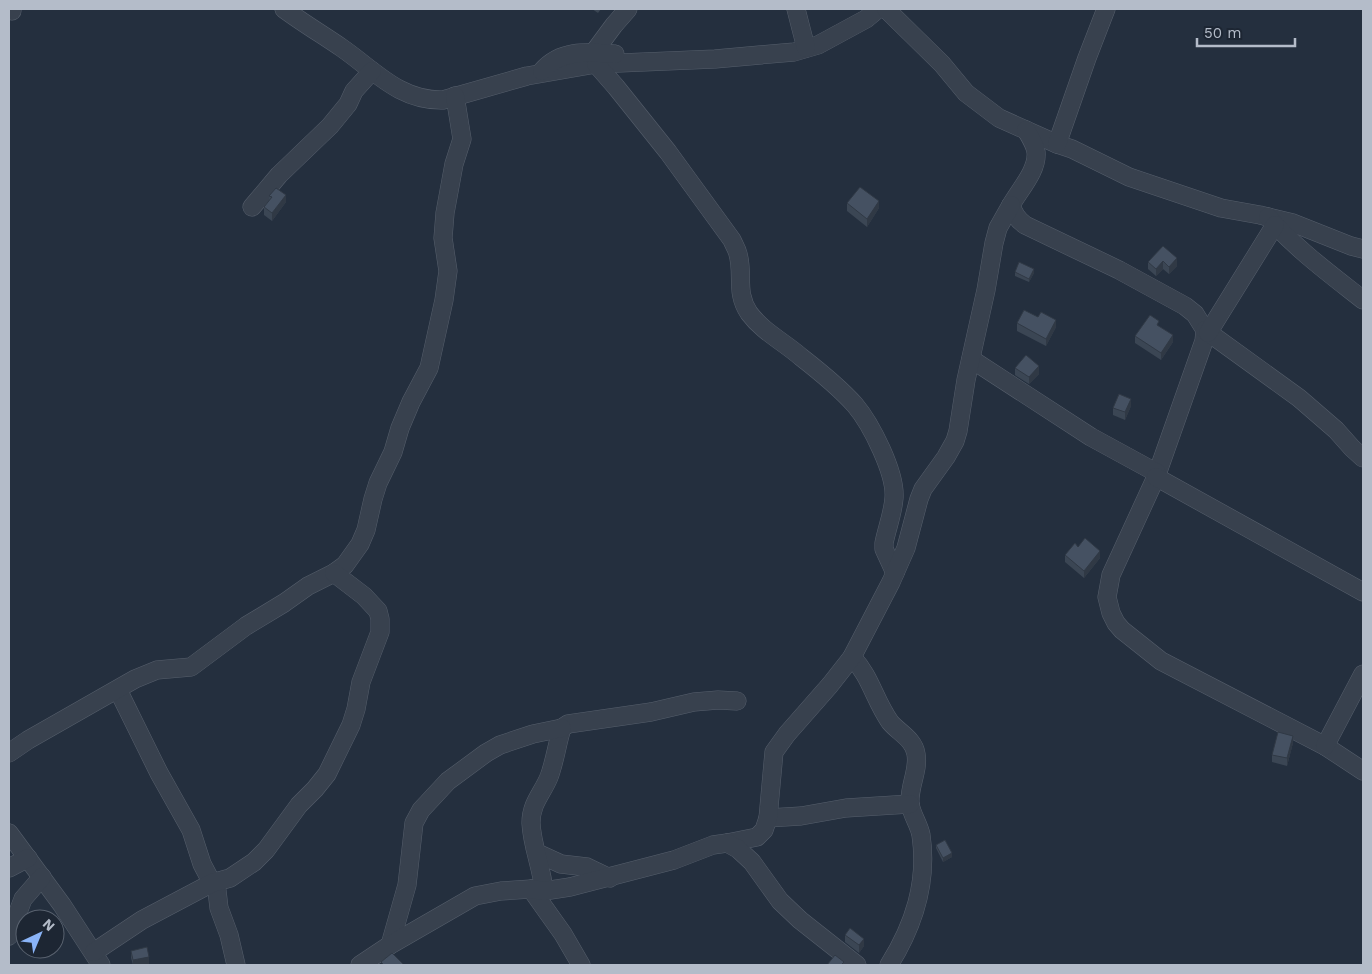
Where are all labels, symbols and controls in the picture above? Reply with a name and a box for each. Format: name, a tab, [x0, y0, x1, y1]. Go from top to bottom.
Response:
scale bar	[1197, 15, 1294, 47]
text: 50 m	[1204, 24, 1241, 42]
north arrow	[15, 909, 65, 959]
text: N	[40, 915, 58, 934]

